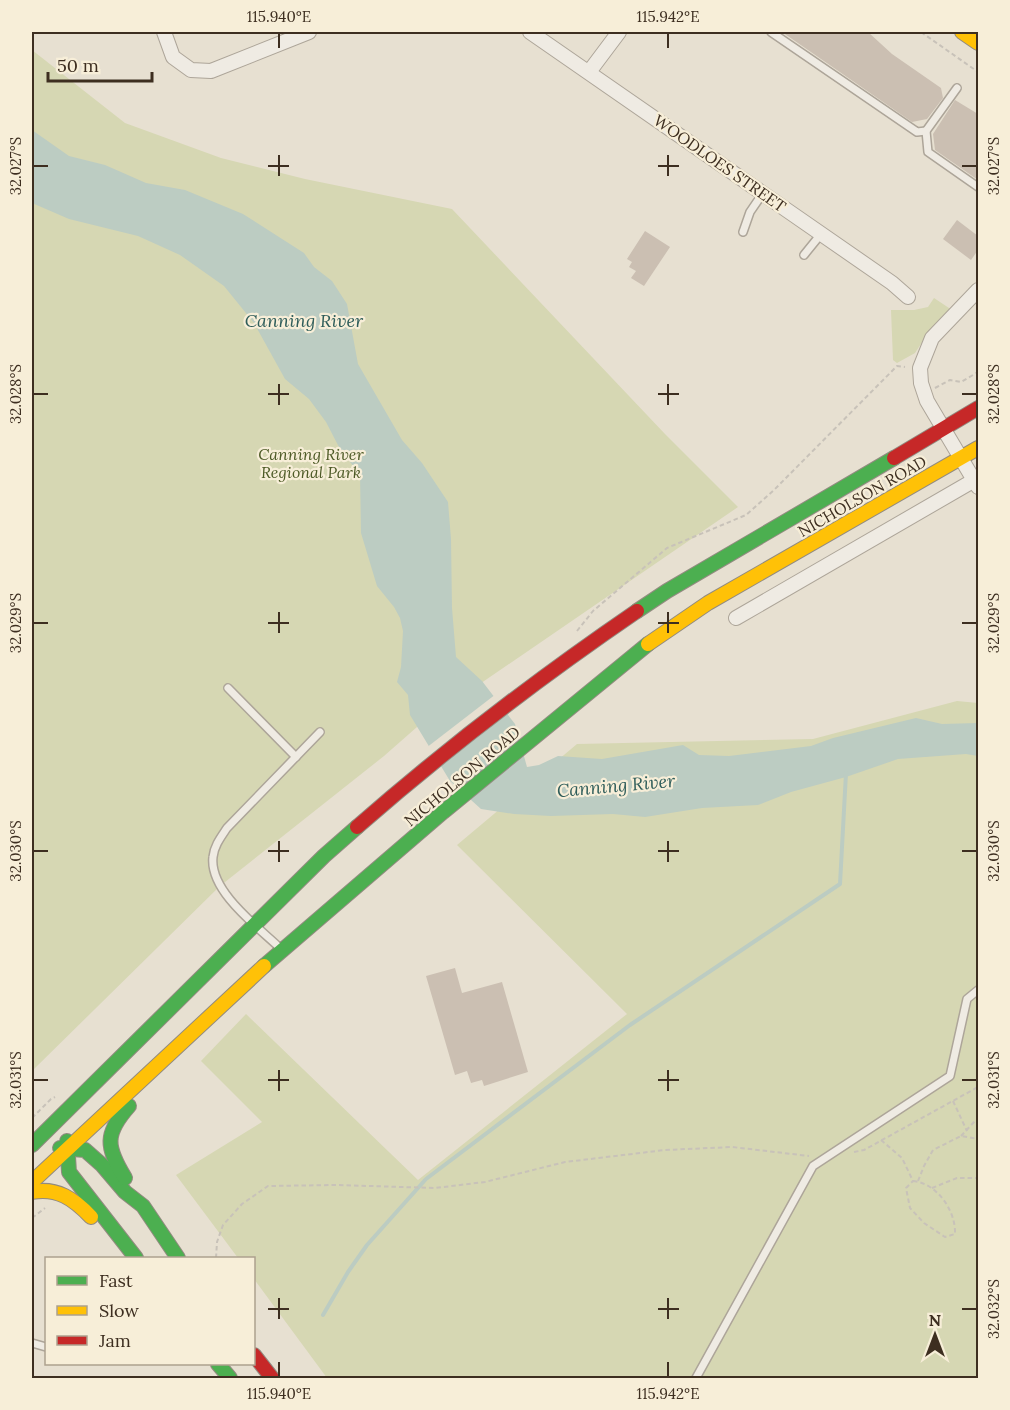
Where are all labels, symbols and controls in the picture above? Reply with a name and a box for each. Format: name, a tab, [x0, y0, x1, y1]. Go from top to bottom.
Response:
text: 115.940°E	[247, 7, 311, 26]
text: 115.942°E	[636, 7, 700, 26]
scale bar	[48, 45, 152, 83]
text: 50 m	[57, 54, 99, 77]
street label: WOODLOES STREET	[650, 110, 790, 216]
text: 32.027°S	[6, 137, 25, 195]
text: 32.027°S	[984, 137, 1003, 195]
water label: Canning River	[245, 309, 364, 332]
text: 32.028°S	[6, 364, 25, 424]
text: 32.028°S	[984, 364, 1003, 424]
park label: Canning River Regional Park	[258, 444, 364, 482]
street label: NICHOLSON ROAD	[794, 451, 930, 541]
text: 32.029°S	[6, 593, 25, 653]
text: 32.029°S	[984, 593, 1003, 653]
street label: NICHOLSON ROAD	[400, 722, 524, 830]
water label: Canning River	[556, 769, 677, 802]
text: 32.030°S	[6, 820, 25, 882]
text: 32.030°S	[984, 820, 1003, 882]
text: 32.031°S	[6, 1051, 25, 1109]
text: 32.031°S	[984, 1051, 1003, 1109]
legend	[45, 1257, 255, 1365]
text: Fast	[99, 1269, 133, 1292]
text: 32.032°S	[984, 1279, 1003, 1339]
text: Slow	[99, 1299, 139, 1322]
north arrow	[905, 1305, 965, 1365]
text: N	[929, 1310, 941, 1330]
text: Jam	[98, 1329, 131, 1352]
text: 115.940°E	[247, 1384, 311, 1403]
text: 115.942°E	[636, 1384, 700, 1403]

